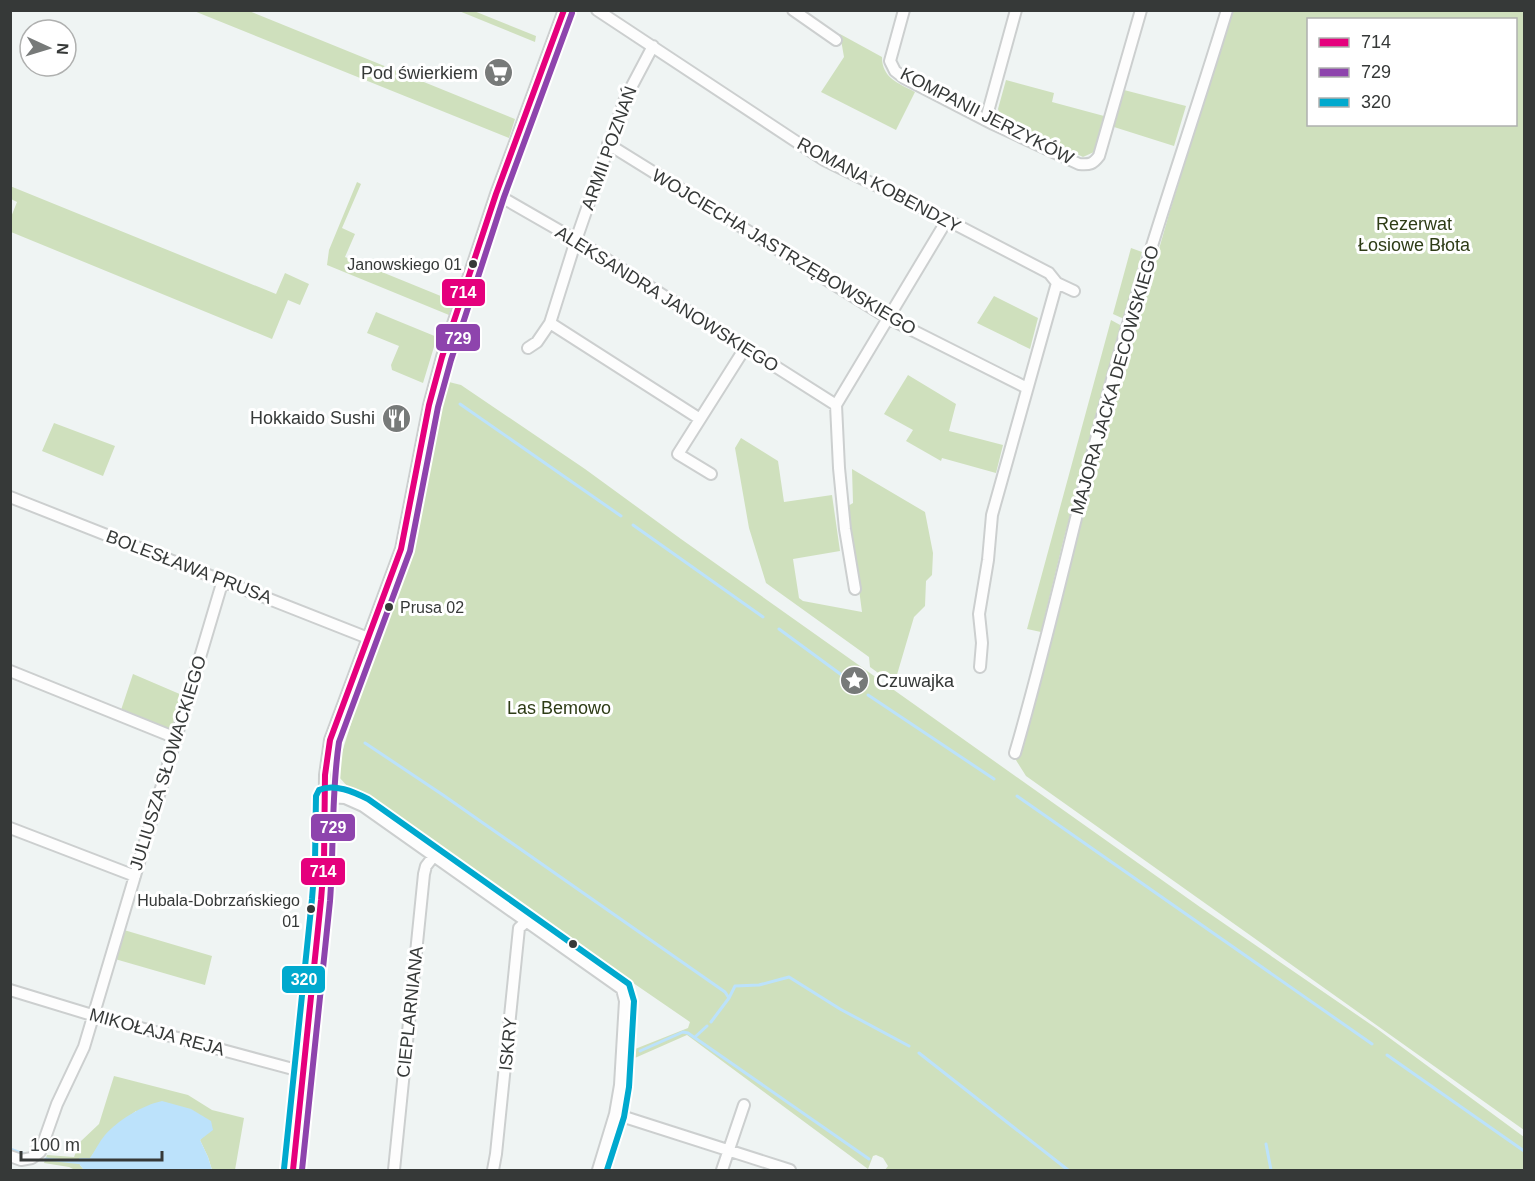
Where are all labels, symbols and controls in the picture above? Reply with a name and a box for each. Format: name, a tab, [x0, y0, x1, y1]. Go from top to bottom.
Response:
north arrow	[18, 18, 78, 78]
legend	[1307, 18, 1517, 126]
text: 714	[1361, 32, 1391, 52]
text: N	[54, 43, 71, 55]
supermarket icon: Pod świerkiem	[483, 57, 515, 89]
text: 729	[1361, 62, 1391, 82]
place label: Pod świerkiem	[361, 63, 478, 83]
street label: KOMPANII JERZYKÓW	[897, 63, 1077, 168]
street label: ARMII POZNAŃ	[577, 83, 641, 213]
text: 320	[1361, 92, 1391, 112]
street label: ROMANA KOBENDZY	[794, 133, 964, 237]
street label: WOJCIECHA JASTRZĘBOWSKIEGO	[649, 165, 919, 339]
park label: Rezerwat Łosiowe Błota	[1358, 214, 1471, 255]
street label: ALEKSANDRA JANOWSKIEGO	[552, 222, 782, 376]
street label: MAJORA JACKA DECOWSKIEGO	[1067, 243, 1163, 517]
place label: Janowskiego 01	[347, 256, 462, 273]
marker: Janowskiego 01	[467, 258, 479, 270]
line badge: 714	[441, 278, 486, 307]
text: 714	[450, 284, 476, 301]
line badge: 729	[435, 323, 481, 352]
text: 729	[445, 330, 471, 347]
restaurant icon: Hokkaido Sushi	[380, 402, 412, 434]
place label: Hokkaido Sushi	[250, 408, 375, 428]
street label: BOLESŁAWA PRUSA	[103, 526, 275, 608]
place label: Prusa 02	[400, 599, 464, 616]
marker: Prusa 02	[383, 601, 395, 613]
street label: JULIUSZA SŁOWACKIEGO	[126, 653, 210, 873]
place icon: Czuwajka	[839, 665, 871, 697]
place label: Czuwajka	[876, 671, 955, 691]
park label: Las Bemowo	[507, 698, 611, 718]
line badge: 729	[310, 813, 356, 842]
text: 729	[320, 819, 346, 836]
line badge: 714	[300, 857, 346, 886]
text: 714	[310, 863, 336, 880]
place label: Hubala-Dobrzańskiego 01	[137, 892, 300, 930]
marker: Hubala-Dobrzańskiego 01	[305, 903, 317, 915]
unlabelled marker	[567, 938, 579, 950]
street label: CIEPLARNIANA	[393, 945, 427, 1079]
line badge: 320	[281, 965, 326, 994]
text: 320	[291, 971, 317, 988]
street label: MIKOŁAJA REJA	[87, 1004, 227, 1060]
street label: ISKRY	[495, 1016, 521, 1072]
scale bar	[21, 1124, 162, 1162]
text: 100 m	[30, 1135, 80, 1155]

